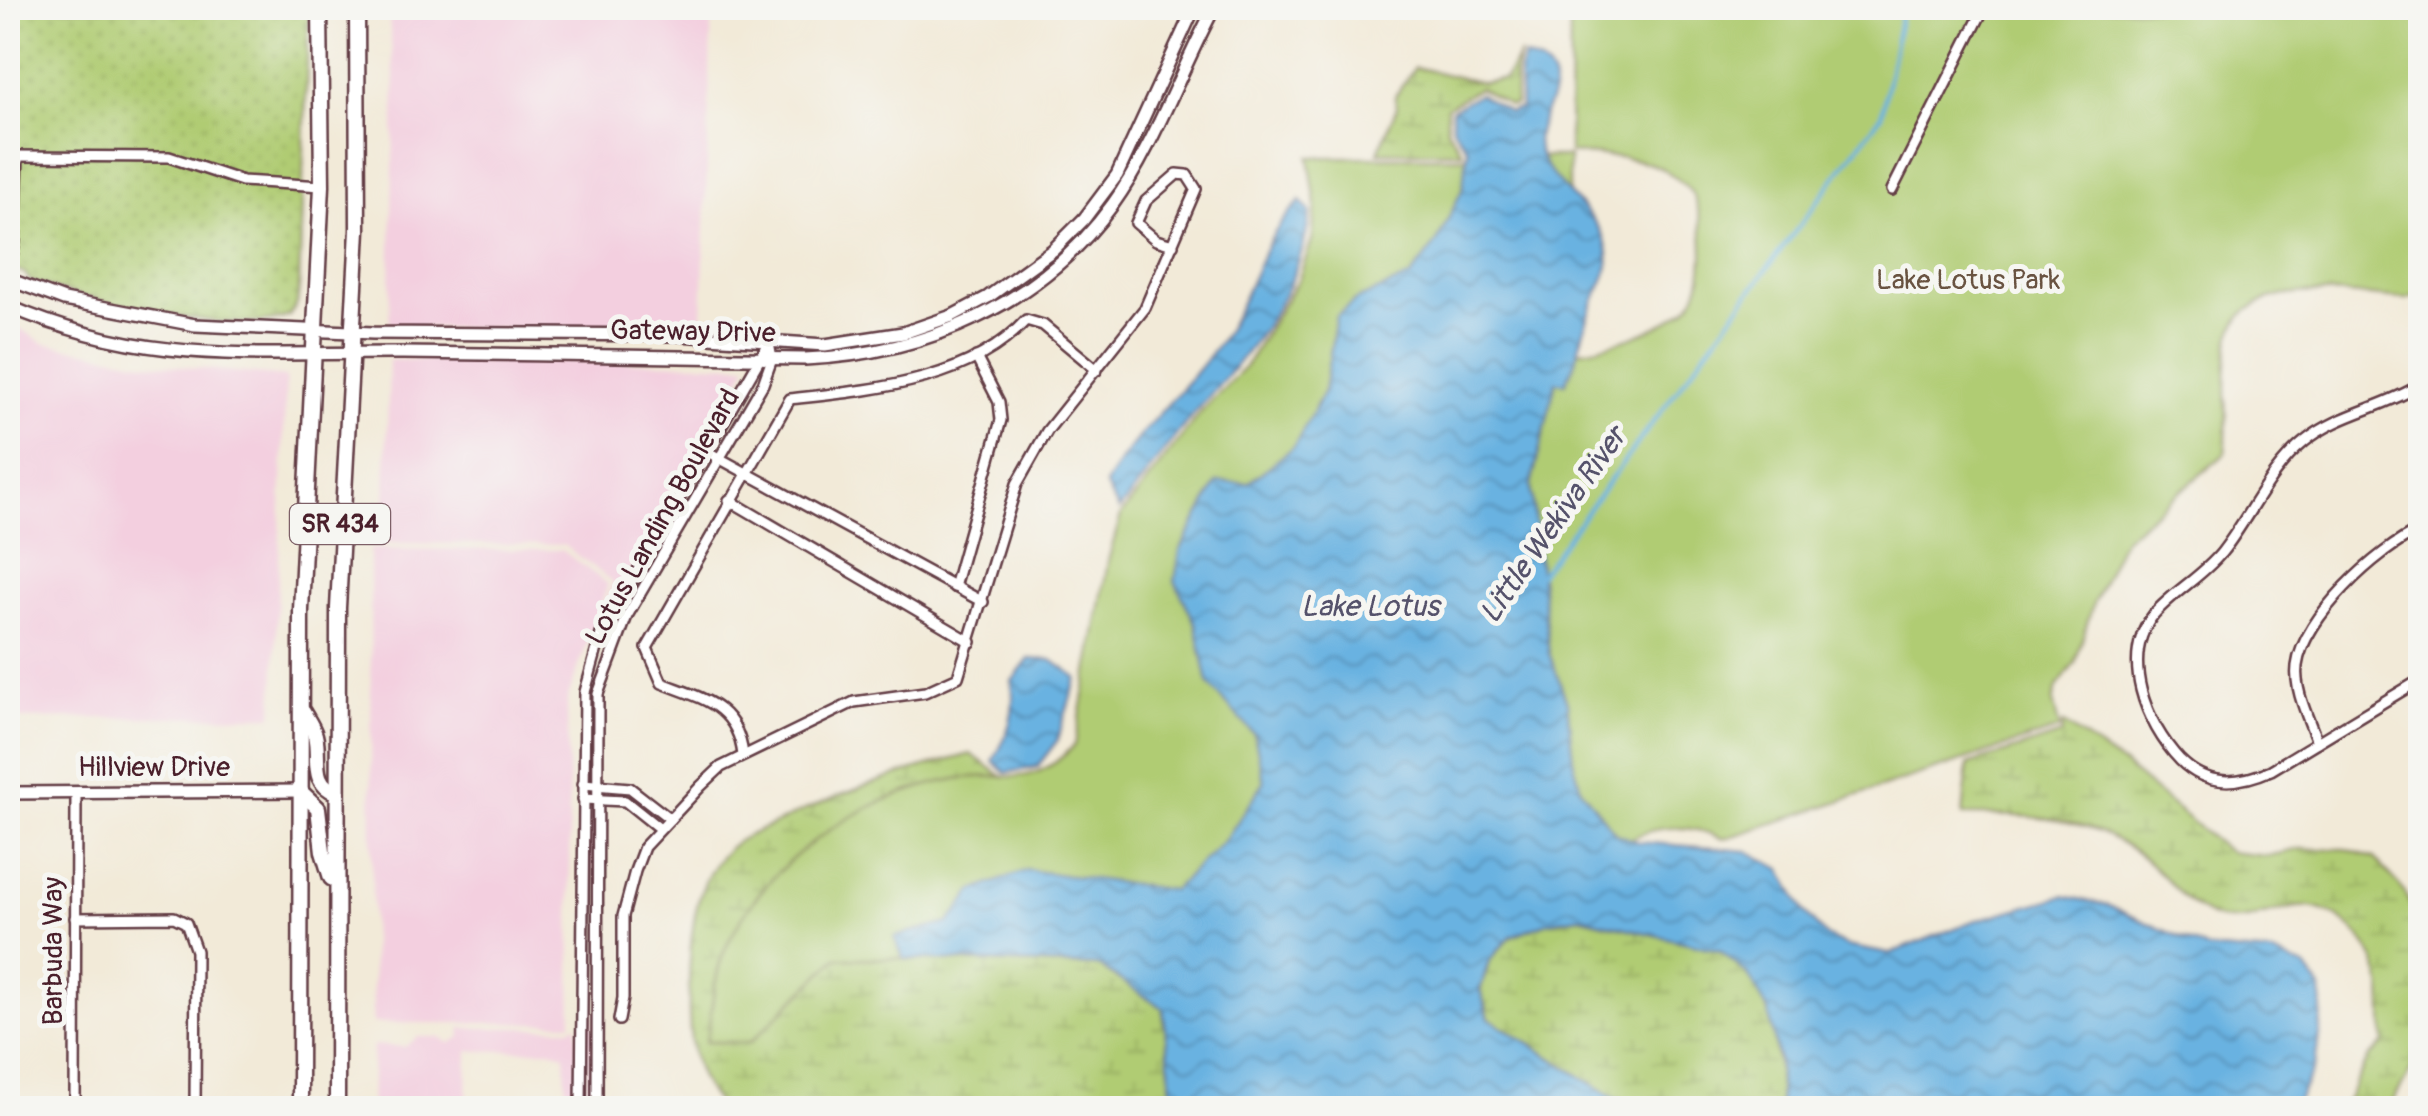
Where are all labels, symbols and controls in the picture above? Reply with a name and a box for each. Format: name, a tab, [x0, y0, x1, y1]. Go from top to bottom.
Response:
park label: Lake Lotus Park	[1876, 263, 2060, 298]
street label: Gateway Drive	[610, 313, 776, 351]
street label: Lotus Landing Boulevard	[578, 383, 748, 651]
water label: Little Wekiva River	[1472, 417, 1636, 630]
road number: SR 434	[290, 504, 390, 544]
water label: Lake Lotus	[1301, 588, 1443, 625]
street label: Hillview Drive	[78, 750, 230, 785]
street label: Barbuda Way	[36, 877, 71, 1025]

